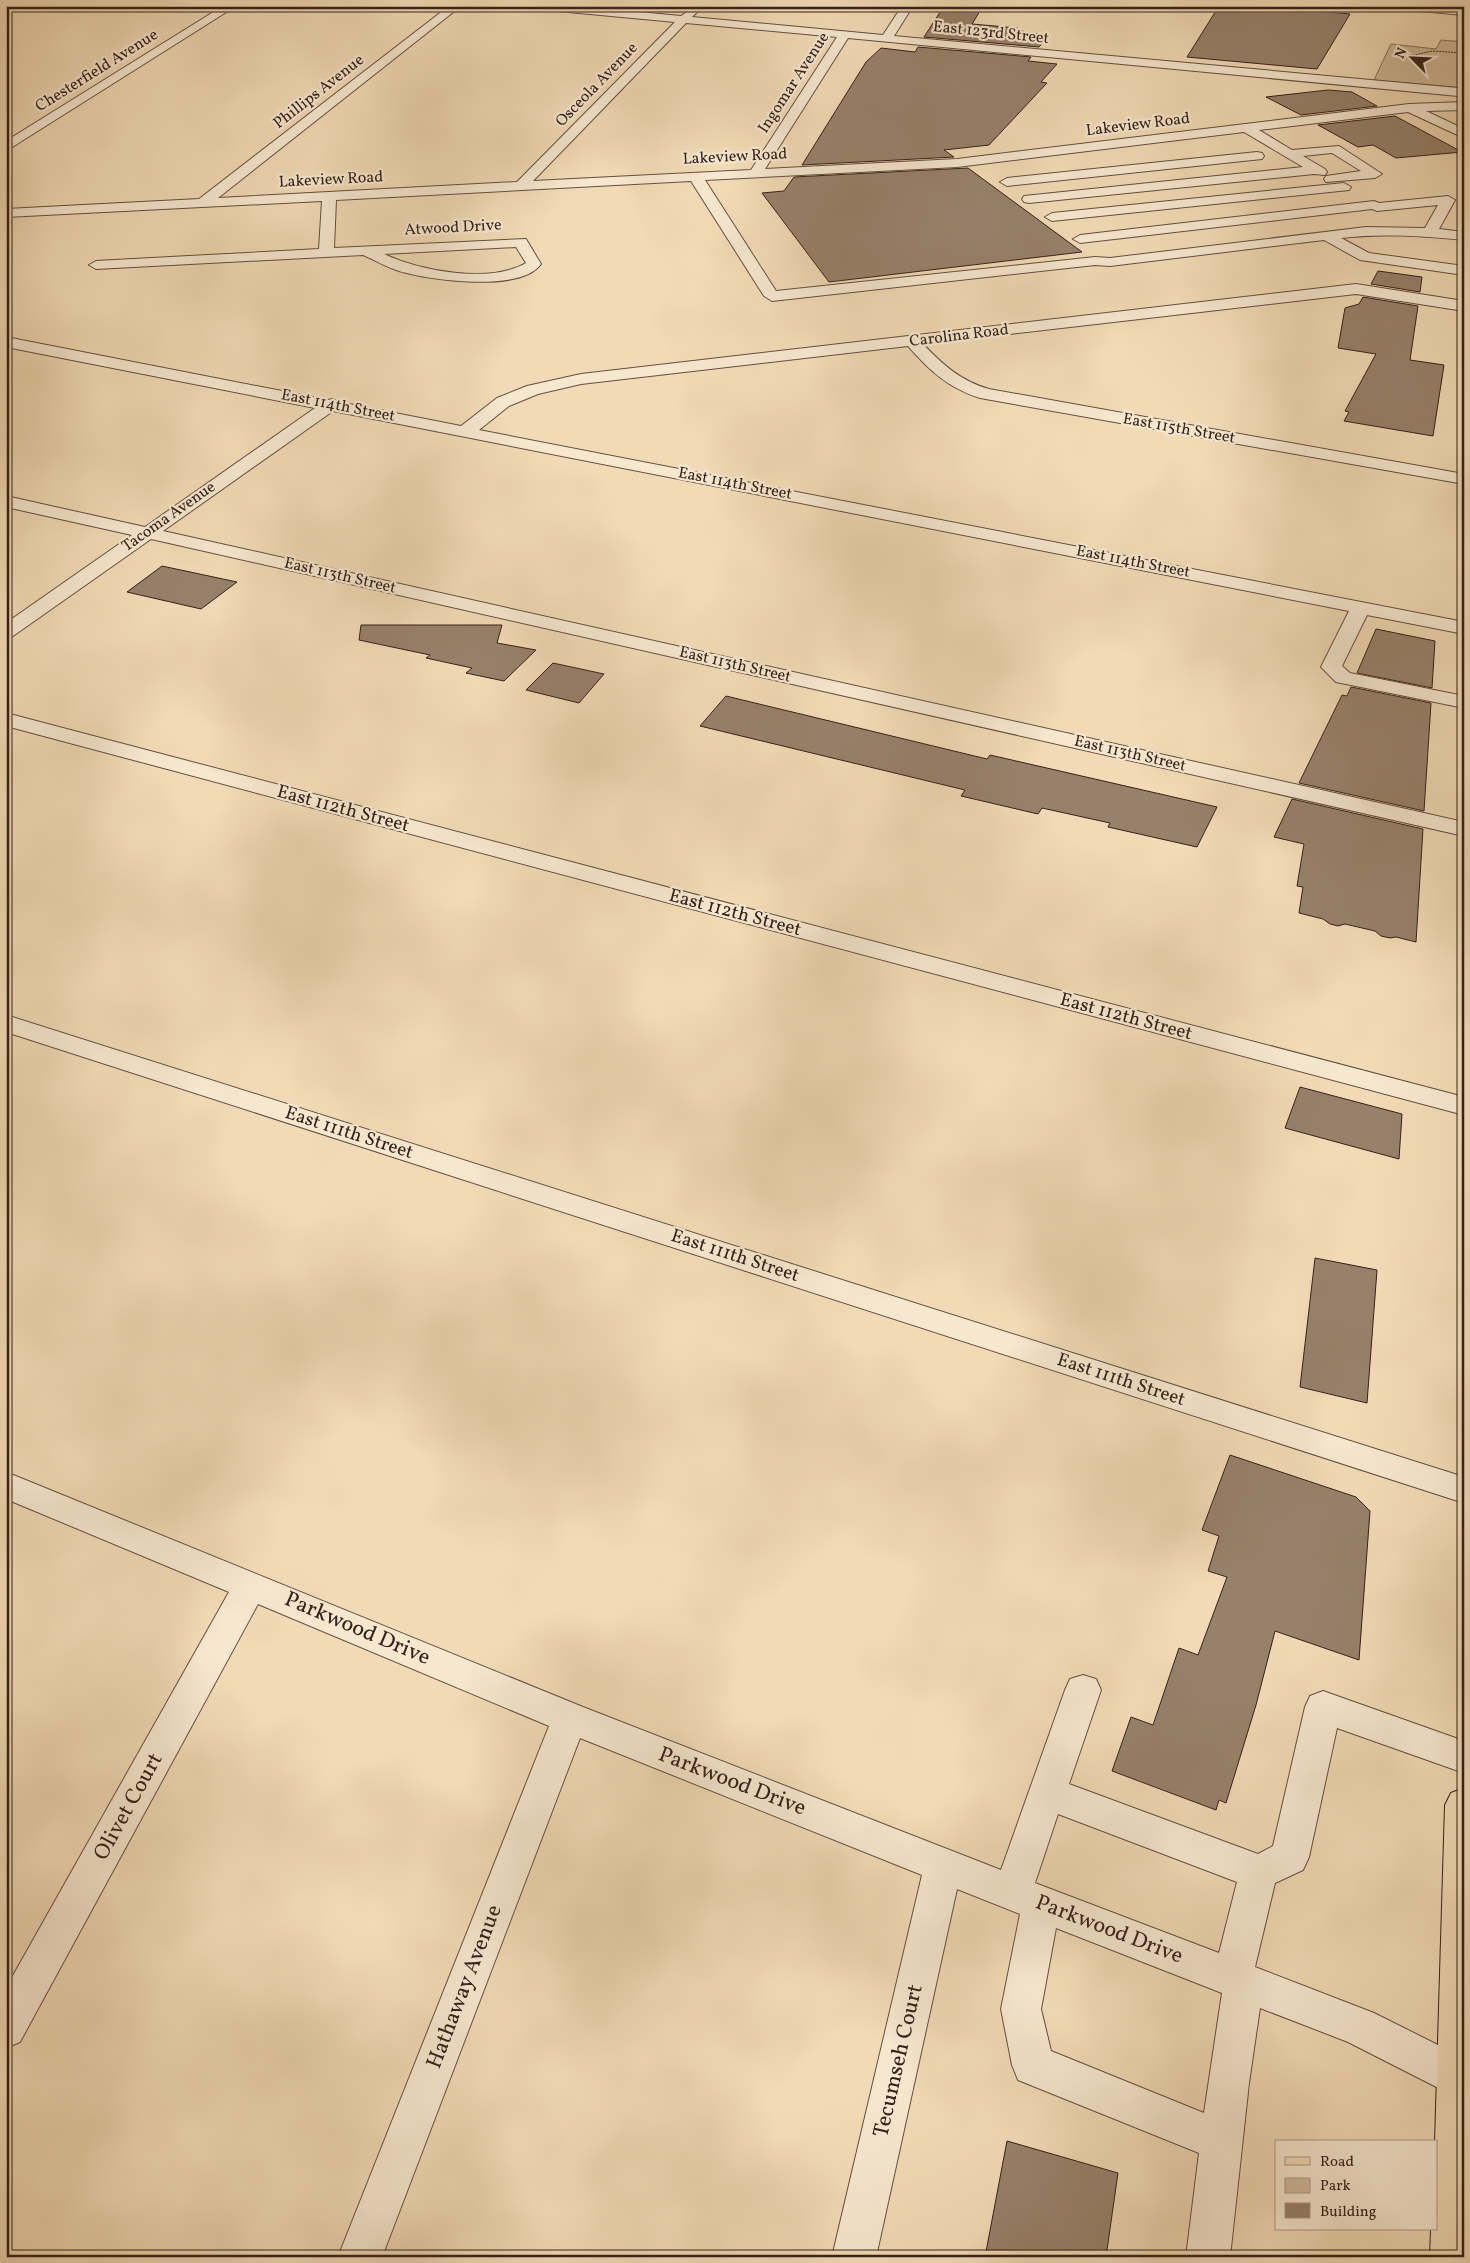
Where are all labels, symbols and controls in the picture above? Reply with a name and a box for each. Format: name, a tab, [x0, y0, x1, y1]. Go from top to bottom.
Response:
street label: East 123rd Street	[932, 16, 1051, 50]
street label: Chesterfield Avenue	[31, 24, 163, 118]
street label: Ingomar Avenue	[753, 28, 835, 138]
north arrow	[1388, 32, 1438, 82]
street label: Osceola Avenue	[551, 38, 643, 132]
text: N	[1391, 45, 1412, 62]
street label: Phillips Avenue	[269, 50, 369, 134]
street label: Lakeview Road	[1085, 108, 1191, 142]
street label: Lakeview Road	[682, 143, 788, 171]
street label: Lakeview Road	[278, 166, 384, 194]
street label: Atwood Drive	[404, 214, 502, 242]
street label: Carolina Road	[908, 319, 1010, 353]
street label: East 114th Street	[279, 384, 397, 428]
street label: East 115th Street	[1121, 408, 1237, 450]
street label: East 114th Street	[676, 462, 794, 506]
street label: Tacoma Avenue	[118, 477, 220, 557]
street label: East 114th Street	[1074, 540, 1192, 584]
street label: East 113th Street	[282, 552, 398, 600]
street label: East 113th Street	[677, 641, 793, 689]
street label: East 113th Street	[1072, 730, 1188, 778]
street label: East 112th Street	[274, 779, 412, 839]
street label: East 112th Street	[666, 883, 804, 943]
street label: East 112th Street	[1057, 987, 1195, 1047]
street label: East 111th Street	[282, 1100, 417, 1166]
street label: East 111th Street	[668, 1223, 803, 1289]
street label: East 111th Street	[1054, 1347, 1189, 1413]
street label: Parkwood Drive	[279, 1584, 435, 1674]
street label: Parkwood Drive	[654, 1740, 810, 1824]
street label: Olivet Court	[87, 1747, 171, 1866]
street label: Parkwood Drive	[1031, 1888, 1187, 1972]
street label: Hathaway Avenue	[419, 1901, 511, 2073]
street label: Tecumseh Court	[866, 1981, 932, 2141]
legend	[1275, 2140, 1438, 2230]
text: Road	[1320, 2152, 1354, 2173]
text: Park	[1320, 2176, 1351, 2197]
text: Building	[1320, 2202, 1377, 2223]

